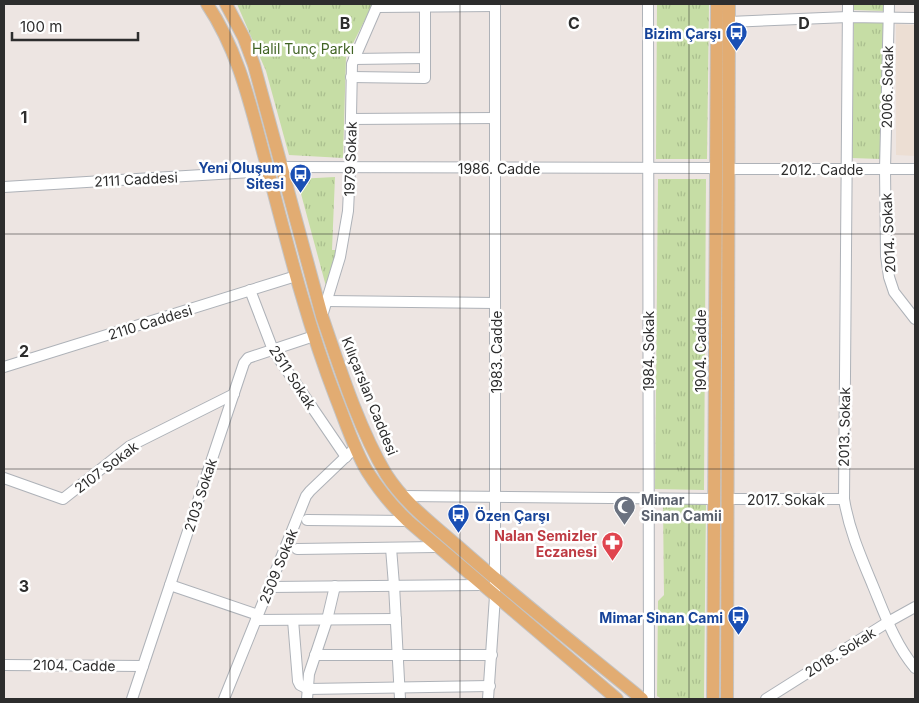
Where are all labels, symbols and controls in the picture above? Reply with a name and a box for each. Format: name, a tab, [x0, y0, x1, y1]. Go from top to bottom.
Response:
scale bar	[12, 10, 139, 42]
text: B	[340, 13, 350, 33]
text: C	[568, 13, 580, 33]
text: D	[798, 13, 810, 33]
text: 100 m	[20, 17, 62, 36]
bus stop icon: Bizim Çarşı	[725, 21, 749, 52]
place label: Bizim Çarşı	[644, 25, 721, 42]
park label: Halil Tunç Parkı	[252, 40, 354, 57]
street label: 2006. Sokak	[878, 45, 896, 129]
text: 1	[21, 107, 27, 127]
street label: 1979 Sokak	[340, 121, 360, 197]
place label: Yeni Oluşum Sitesi	[199, 159, 284, 192]
street label: 1986. Cadde	[458, 160, 540, 177]
street label: 2012. Cadde	[781, 161, 863, 178]
bus stop icon: Yeni Oluşum Sitesi	[288, 163, 312, 194]
street label: 2111 Caddesi	[94, 168, 178, 190]
street label: 2014. Sokak	[877, 192, 899, 273]
street label: 2110 Caddesi	[106, 301, 194, 343]
street label: 1904. Cadde	[692, 309, 709, 393]
street label: 1983. Cadde	[488, 311, 505, 393]
street label: 1984. Sokak	[640, 311, 657, 391]
street label: Kılıçarslan Caddesi	[339, 334, 401, 458]
text: 2	[19, 341, 29, 361]
street label: 2511 Sokak	[266, 342, 320, 412]
street label: 2013. Sokak	[835, 387, 853, 467]
street label: 2107 Sokak	[71, 437, 141, 496]
street label: 2103 Sokak	[180, 456, 220, 534]
place label: Mimar Sinan Camii	[641, 491, 722, 524]
street label: 2017. Sokak	[747, 491, 825, 508]
mosque icon: Mimar Sinan Camii	[613, 495, 637, 526]
bus stop icon: Özen Çarşı	[447, 503, 471, 534]
place label: Özen Çarşı	[475, 507, 550, 524]
street label: 2509 Sokak	[255, 526, 301, 606]
place label: Nalan Semizler Eczanesi	[494, 527, 597, 560]
pharmacy icon: Nalan Semizler Eczanesi	[601, 531, 625, 562]
text: 3	[19, 576, 29, 596]
bus stop icon: Mimar Sinan Cami	[727, 605, 751, 636]
place label: Mimar Sinan Cami	[599, 609, 723, 626]
street label: 2018. Sokak	[802, 623, 879, 680]
street label: 2104. Cadde	[32, 656, 116, 674]

